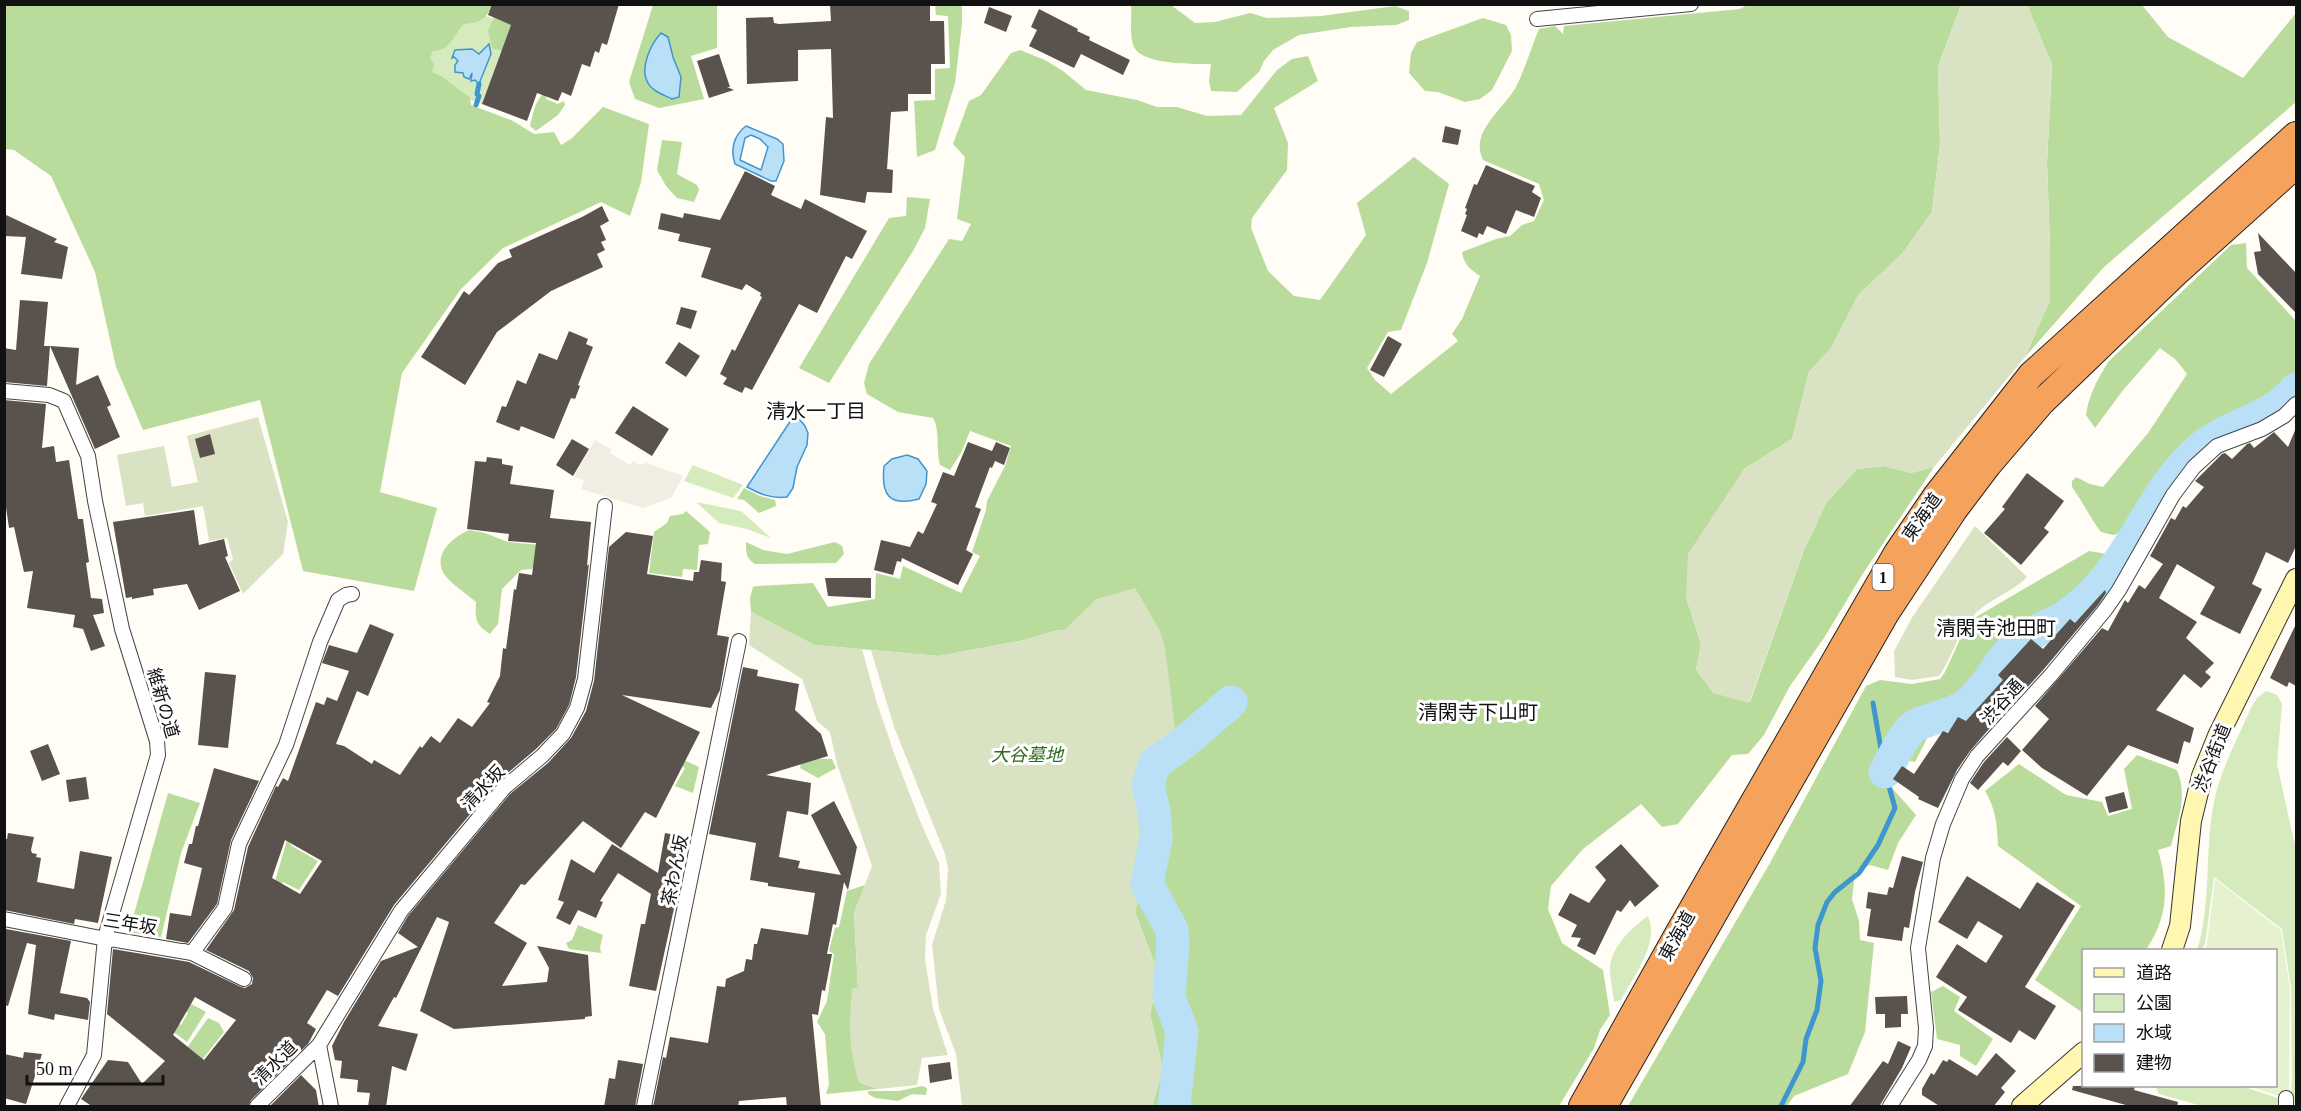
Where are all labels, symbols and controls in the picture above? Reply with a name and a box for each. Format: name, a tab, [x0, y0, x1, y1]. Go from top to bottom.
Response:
district label: 清水一丁目	[766, 400, 866, 422]
street label: 東海道	[1898, 489, 1946, 545]
road number: 1	[1872, 564, 1894, 590]
district label: 清閑寺池田町	[1936, 617, 2056, 639]
street label: 維新の道	[143, 666, 183, 740]
street label: 渋谷通	[1977, 675, 2027, 729]
district label: 清閑寺下山町	[1418, 701, 1538, 723]
street label: 渋谷街道	[2189, 721, 2235, 795]
park label: 大谷墓地	[991, 745, 1065, 765]
street label: 清水坂	[457, 761, 509, 815]
street label: 茶わん坂	[658, 833, 692, 907]
street label: 東海道	[1655, 908, 1699, 964]
street label: 三年坂	[102, 910, 158, 938]
legend	[2082, 949, 2277, 1087]
text: 道路	[2136, 963, 2172, 983]
text: 公園	[2136, 993, 2172, 1013]
text: 水域	[2136, 1023, 2172, 1043]
street label: 清水道	[249, 1037, 301, 1089]
scale bar	[27, 1048, 164, 1086]
text: 建物	[2136, 1053, 2172, 1073]
text: 50 m	[36, 1059, 73, 1079]

